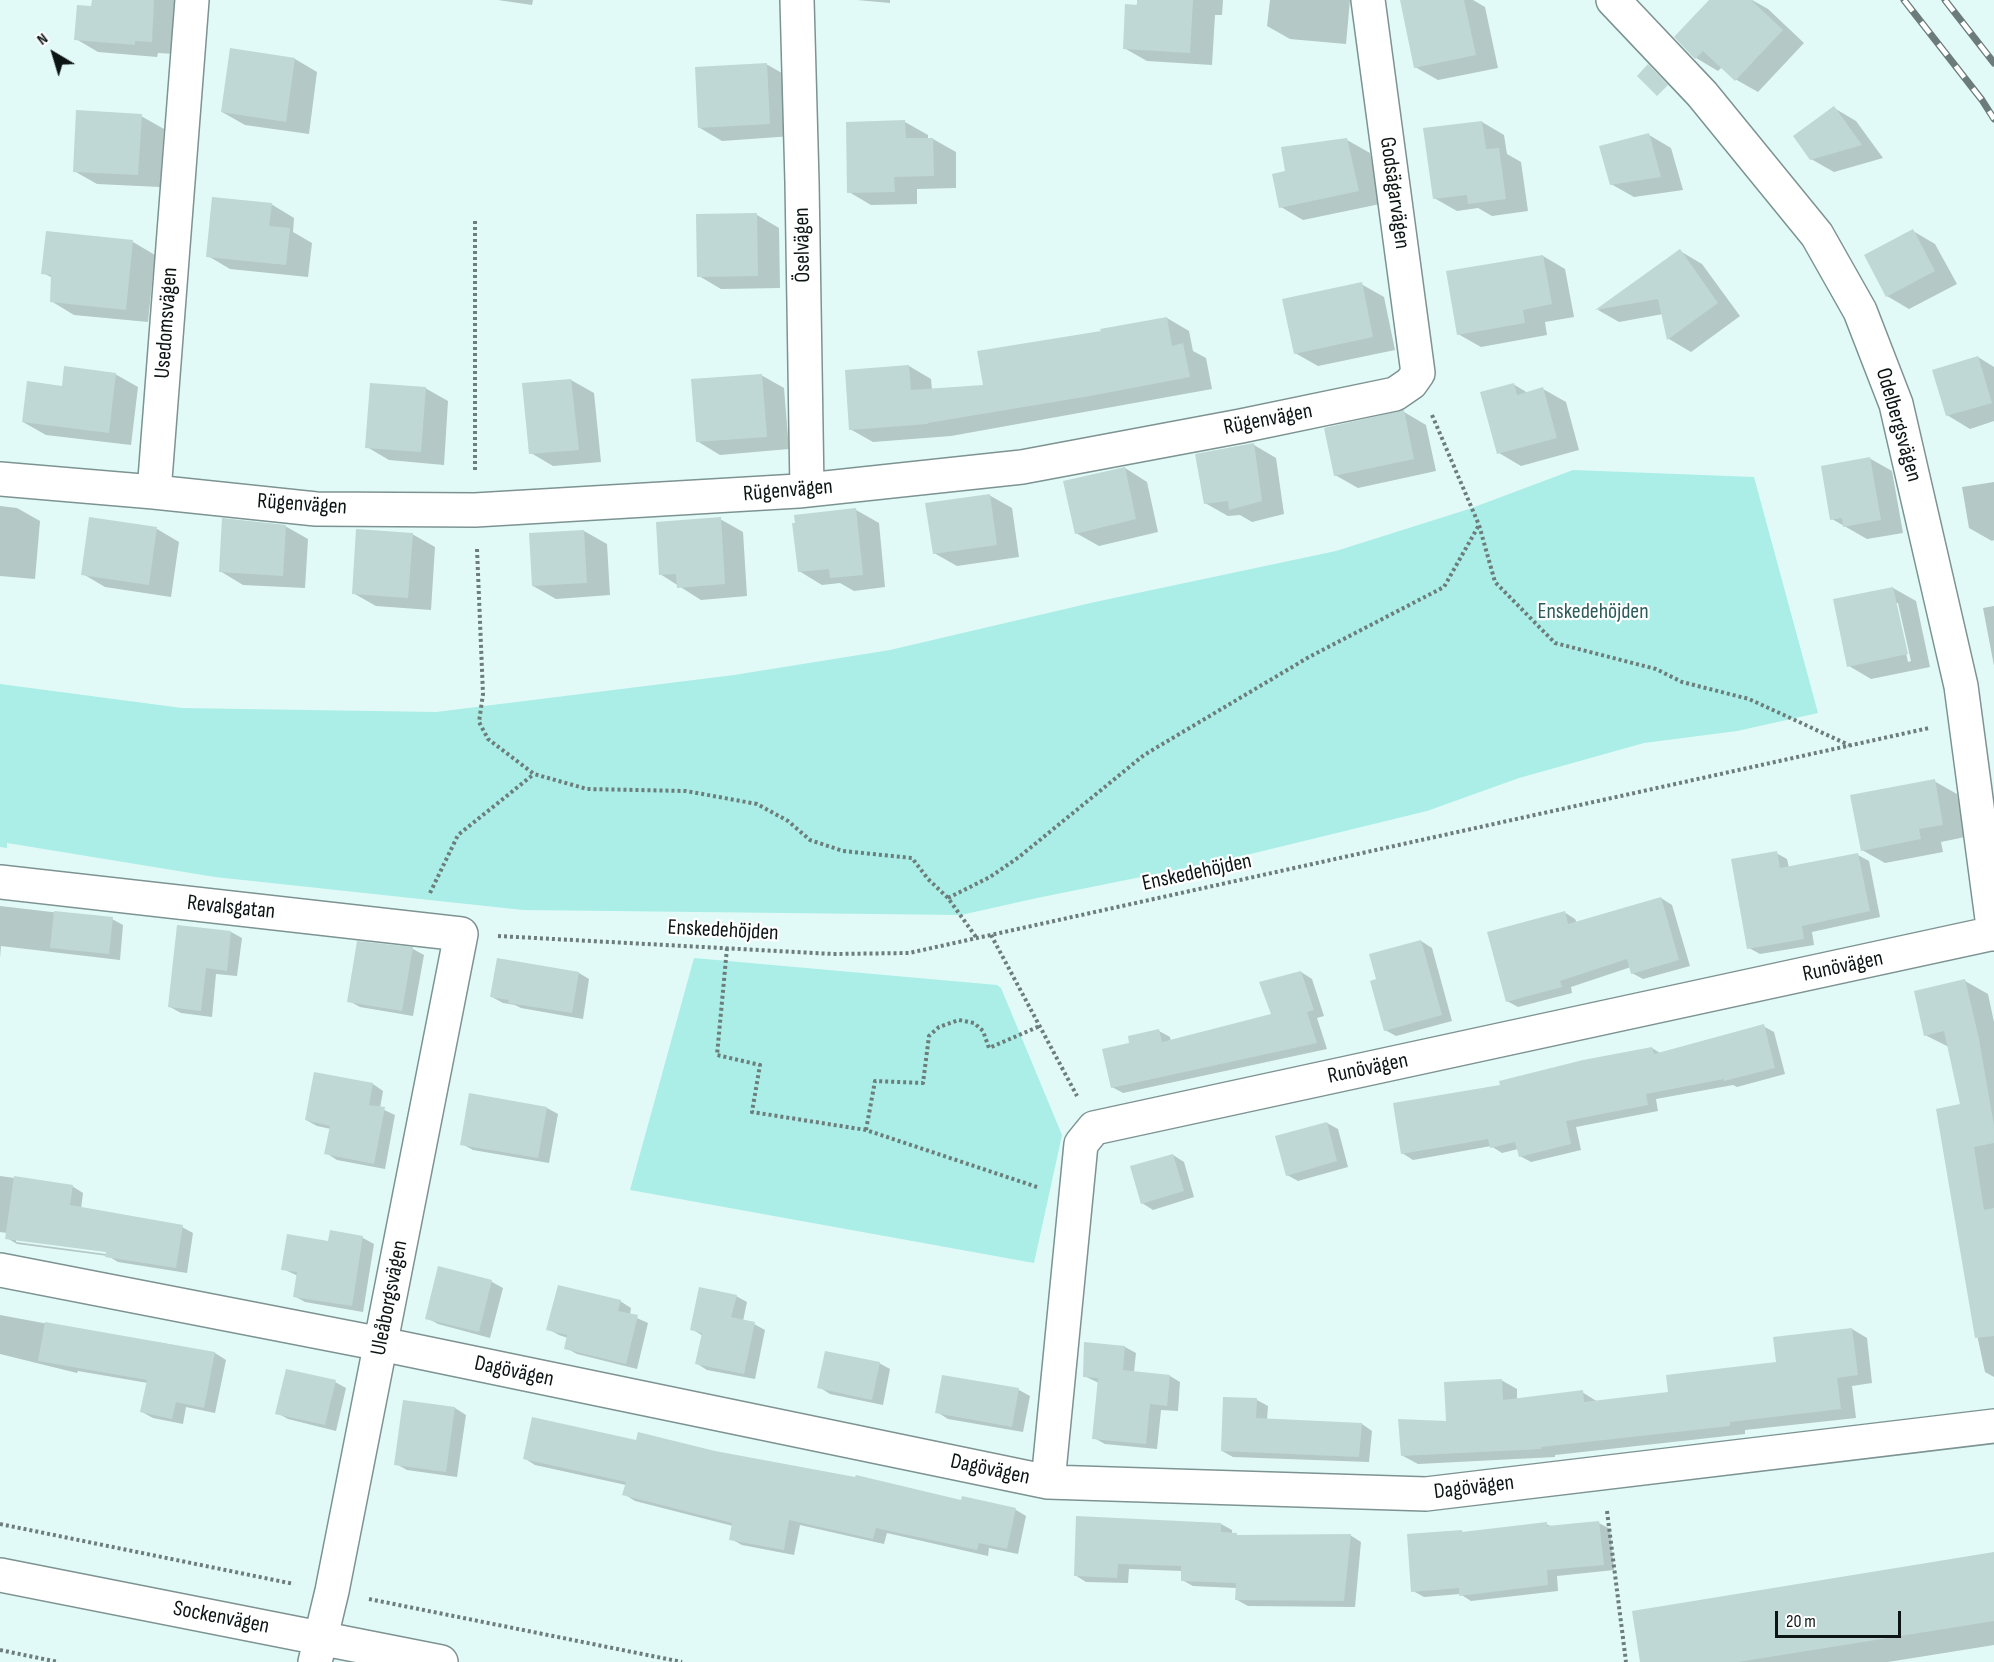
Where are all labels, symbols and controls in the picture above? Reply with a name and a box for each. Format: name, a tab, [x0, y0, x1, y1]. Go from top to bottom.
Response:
north arrow	[24, 24, 84, 84]
text: N	[33, 29, 52, 50]
street label: Godsägarvägen	[1373, 135, 1415, 251]
street label: Öselvägen	[789, 207, 817, 283]
street label: Usedomsvägen	[150, 266, 184, 380]
street label: Odelbergsvägen	[1869, 365, 1927, 485]
street label: Rügenvägen	[1221, 398, 1315, 442]
street label: Rügenvägen	[742, 474, 834, 508]
street label: Rügenvägen	[256, 489, 348, 521]
park label: Enskedehöjden	[1537, 599, 1649, 625]
street label: Enskedehöjden	[1140, 849, 1254, 897]
street label: Revalsgatan	[186, 890, 276, 926]
street label: Enskedehöjden	[667, 915, 779, 947]
street label: Runövägen	[1800, 946, 1886, 988]
street label: Runövägen	[1325, 1048, 1411, 1090]
street label: Uleåborgsvägen	[366, 1238, 414, 1358]
street label: Dagövägen	[472, 1351, 556, 1393]
street label: Dagövägen	[948, 1449, 1032, 1491]
street label: Dagövägen	[1432, 1470, 1516, 1506]
street label: Sockenvägen	[171, 1596, 271, 1640]
scale bar	[1778, 1599, 1904, 1637]
text: 20 m	[1786, 1611, 1816, 1632]

